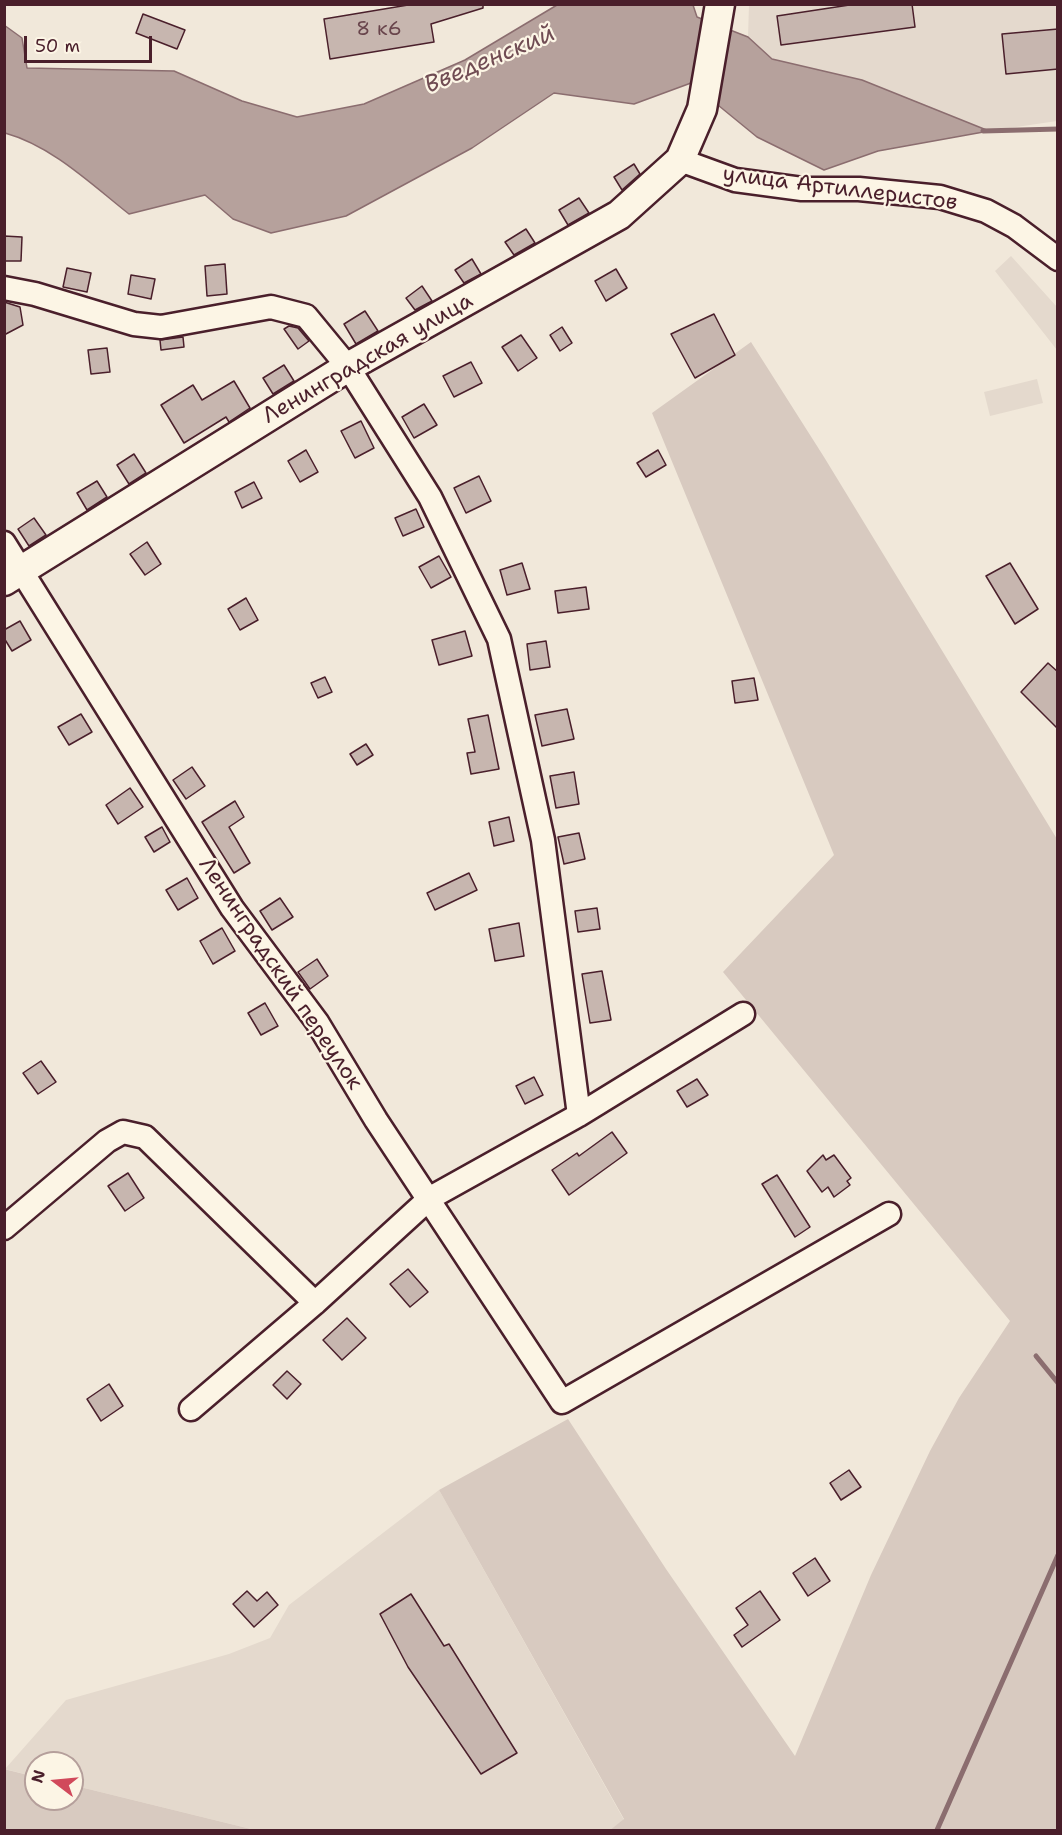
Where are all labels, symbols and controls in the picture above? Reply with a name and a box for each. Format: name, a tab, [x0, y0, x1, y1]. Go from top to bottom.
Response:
house number: 8 к6	[356, 18, 402, 42]
water label: Введенский	[420, 20, 560, 100]
scale bar	[27, 24, 154, 62]
text: 50 m	[35, 34, 80, 58]
street label: улица Артиллеристов	[721, 162, 959, 216]
street label: Ленинградская улица	[258, 288, 478, 430]
street label: Ленинградский переулок	[192, 853, 368, 1095]
north arrow	[24, 1751, 84, 1811]
text: N	[26, 1767, 50, 1785]

